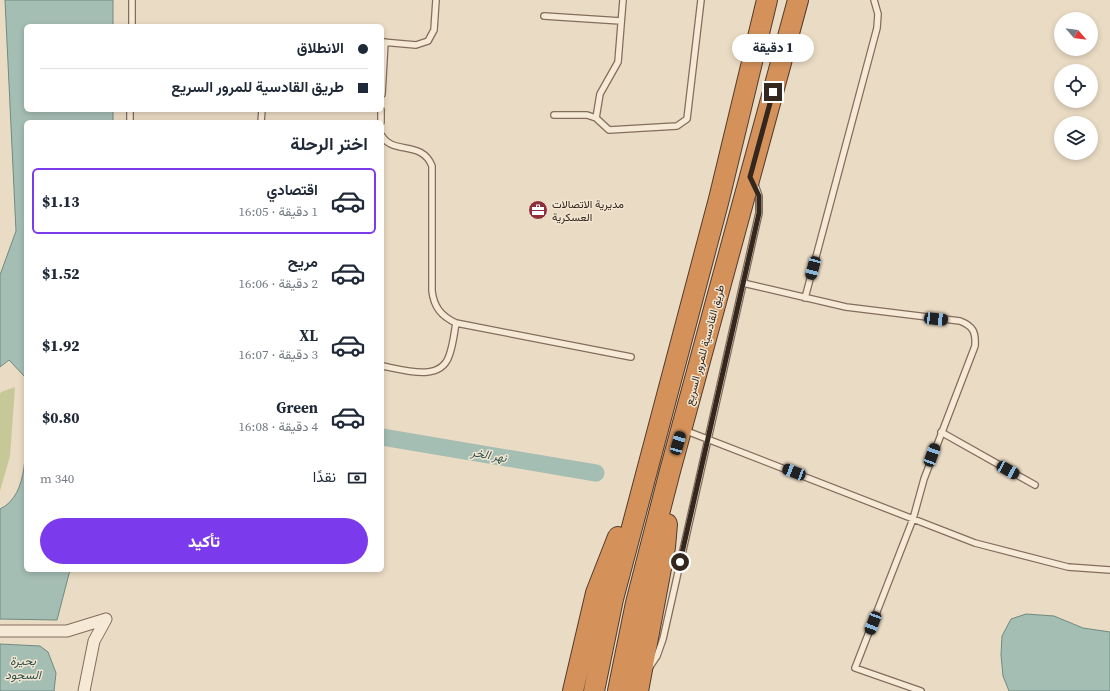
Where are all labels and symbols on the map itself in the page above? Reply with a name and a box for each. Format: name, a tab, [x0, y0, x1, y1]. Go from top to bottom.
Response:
north arrow	[1054, 12, 1098, 56]
callout: 1 دقيقة	[732, 34, 814, 62]
route end	[764, 83, 782, 101]
place label: مديرية الاتصالات العسكرية	[552, 197, 624, 225]
office icon: مديرية الاتصالات العسكرية	[527, 199, 549, 221]
car	[804, 255, 822, 281]
street label: طريق القادسية للمرور السريع	[682, 283, 728, 407]
car	[923, 312, 949, 326]
car	[669, 430, 687, 456]
car	[922, 442, 942, 468]
water label: نهر الخر	[469, 444, 509, 466]
car	[995, 459, 1021, 481]
car	[781, 462, 807, 482]
route start	[671, 553, 689, 571]
car	[863, 610, 883, 636]
water label: بحيرة السجود	[5, 653, 42, 683]

